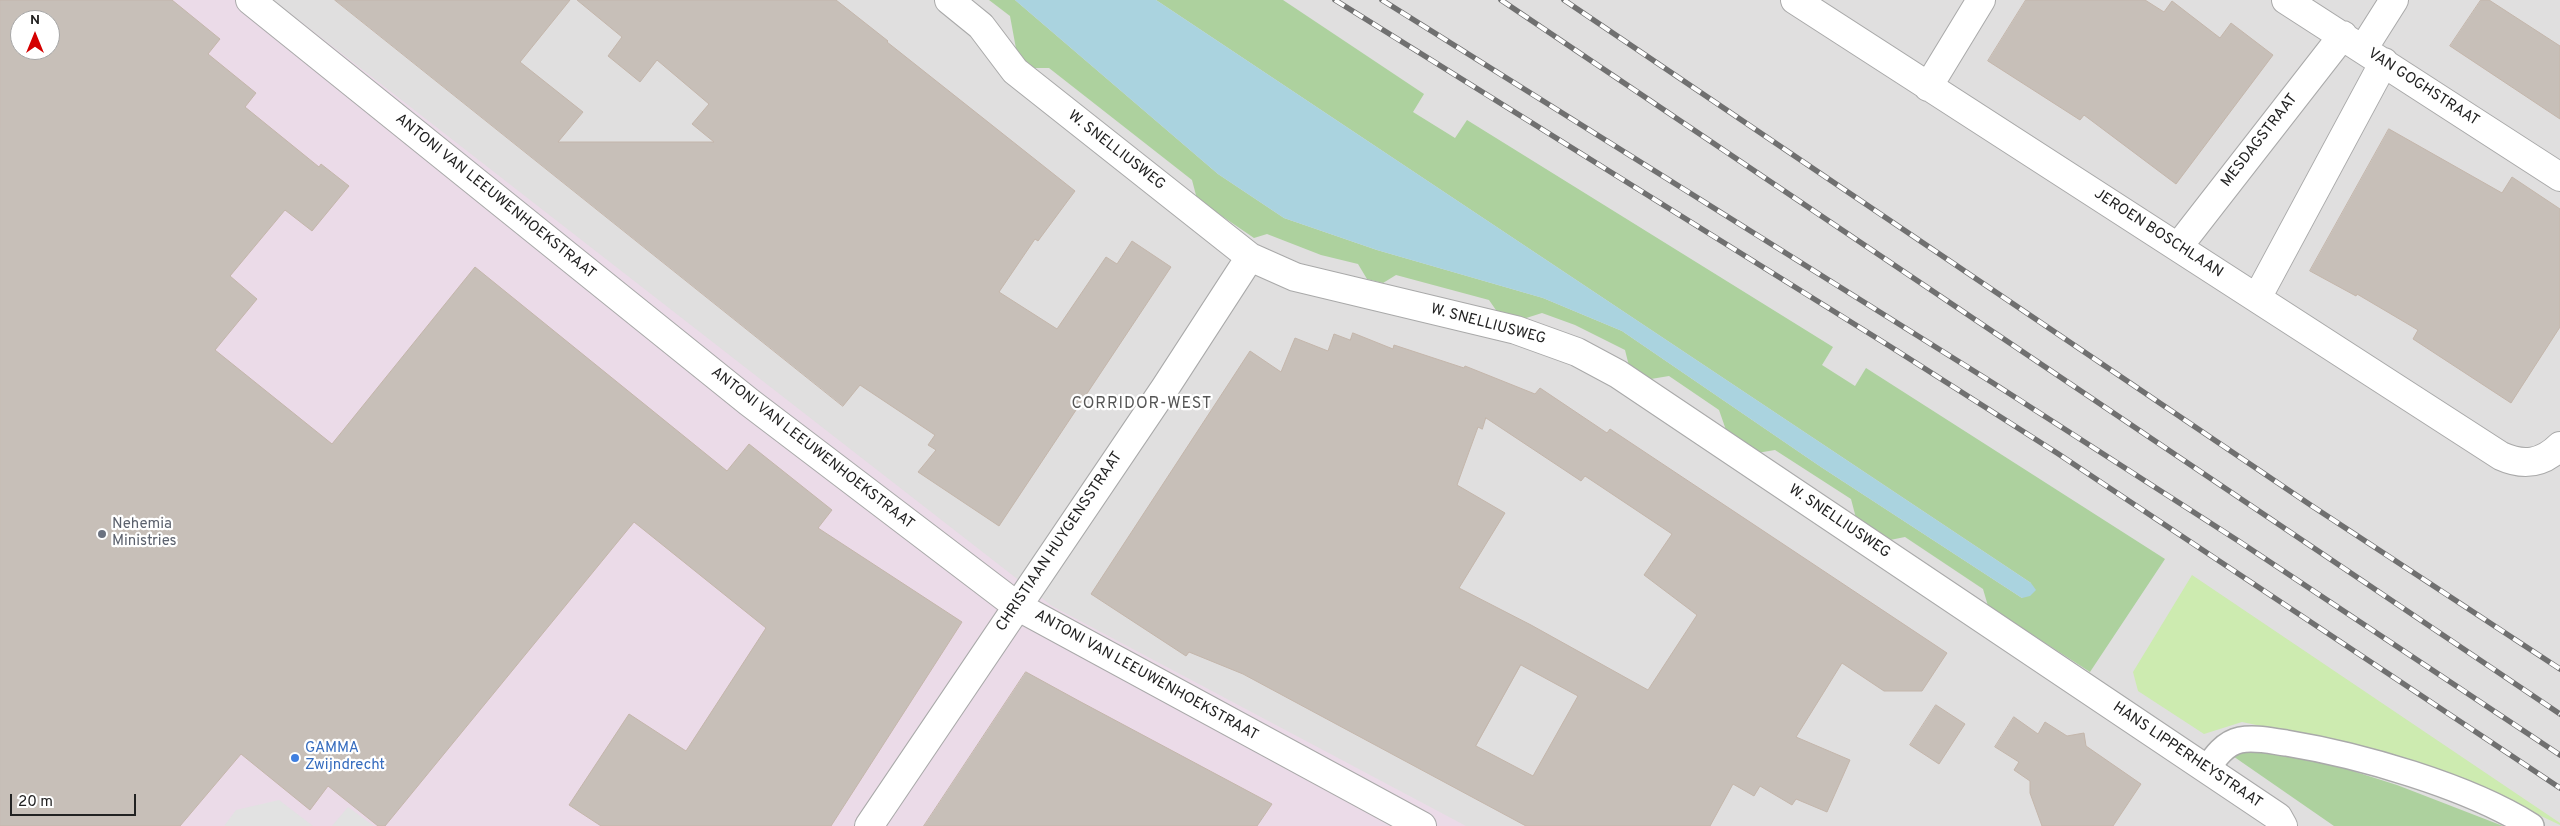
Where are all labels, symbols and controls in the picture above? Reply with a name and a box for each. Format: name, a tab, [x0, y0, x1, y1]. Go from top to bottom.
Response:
north arrow	[10, 10, 60, 60]
text: N	[30, 12, 40, 29]
street label: VAN GOGHSTRAAT	[2364, 45, 2482, 131]
street label: MESDAGSTRAAT	[2218, 91, 2302, 191]
street label: W. SNELLIUSWEG	[1064, 107, 1168, 195]
street label: ANTONI VAN LEEUWENHOEKSTRAAT	[391, 110, 599, 284]
street label: JEROEN BOSCHLAAN	[2090, 186, 2226, 282]
street label: W. SNELLIUSWEG	[1428, 301, 1548, 349]
street label: ANTONI VAN LEEUWENHOEKSTRAAT	[707, 364, 917, 534]
district label: CORRIDOR-WEST	[1070, 395, 1214, 415]
street label: CHRISTIAAN HUYGENSSTRAAT	[993, 449, 1127, 635]
street label: W. SNELLIUSWEG	[1785, 481, 1893, 563]
place label: Nehemia Ministries	[112, 516, 177, 551]
marker: Nehemia Ministries	[96, 528, 108, 540]
street label: ANTONI VAN LEEUWENHOEKSTRAAT	[1031, 607, 1261, 745]
street label: HANS LIPPERHEYSTRAAT	[2109, 699, 2265, 813]
place label: GAMMA Zwijndrecht	[305, 740, 385, 775]
marker: GAMMA Zwijndrecht	[289, 752, 301, 764]
scale bar	[12, 784, 139, 816]
text: 20 m	[18, 793, 53, 812]

